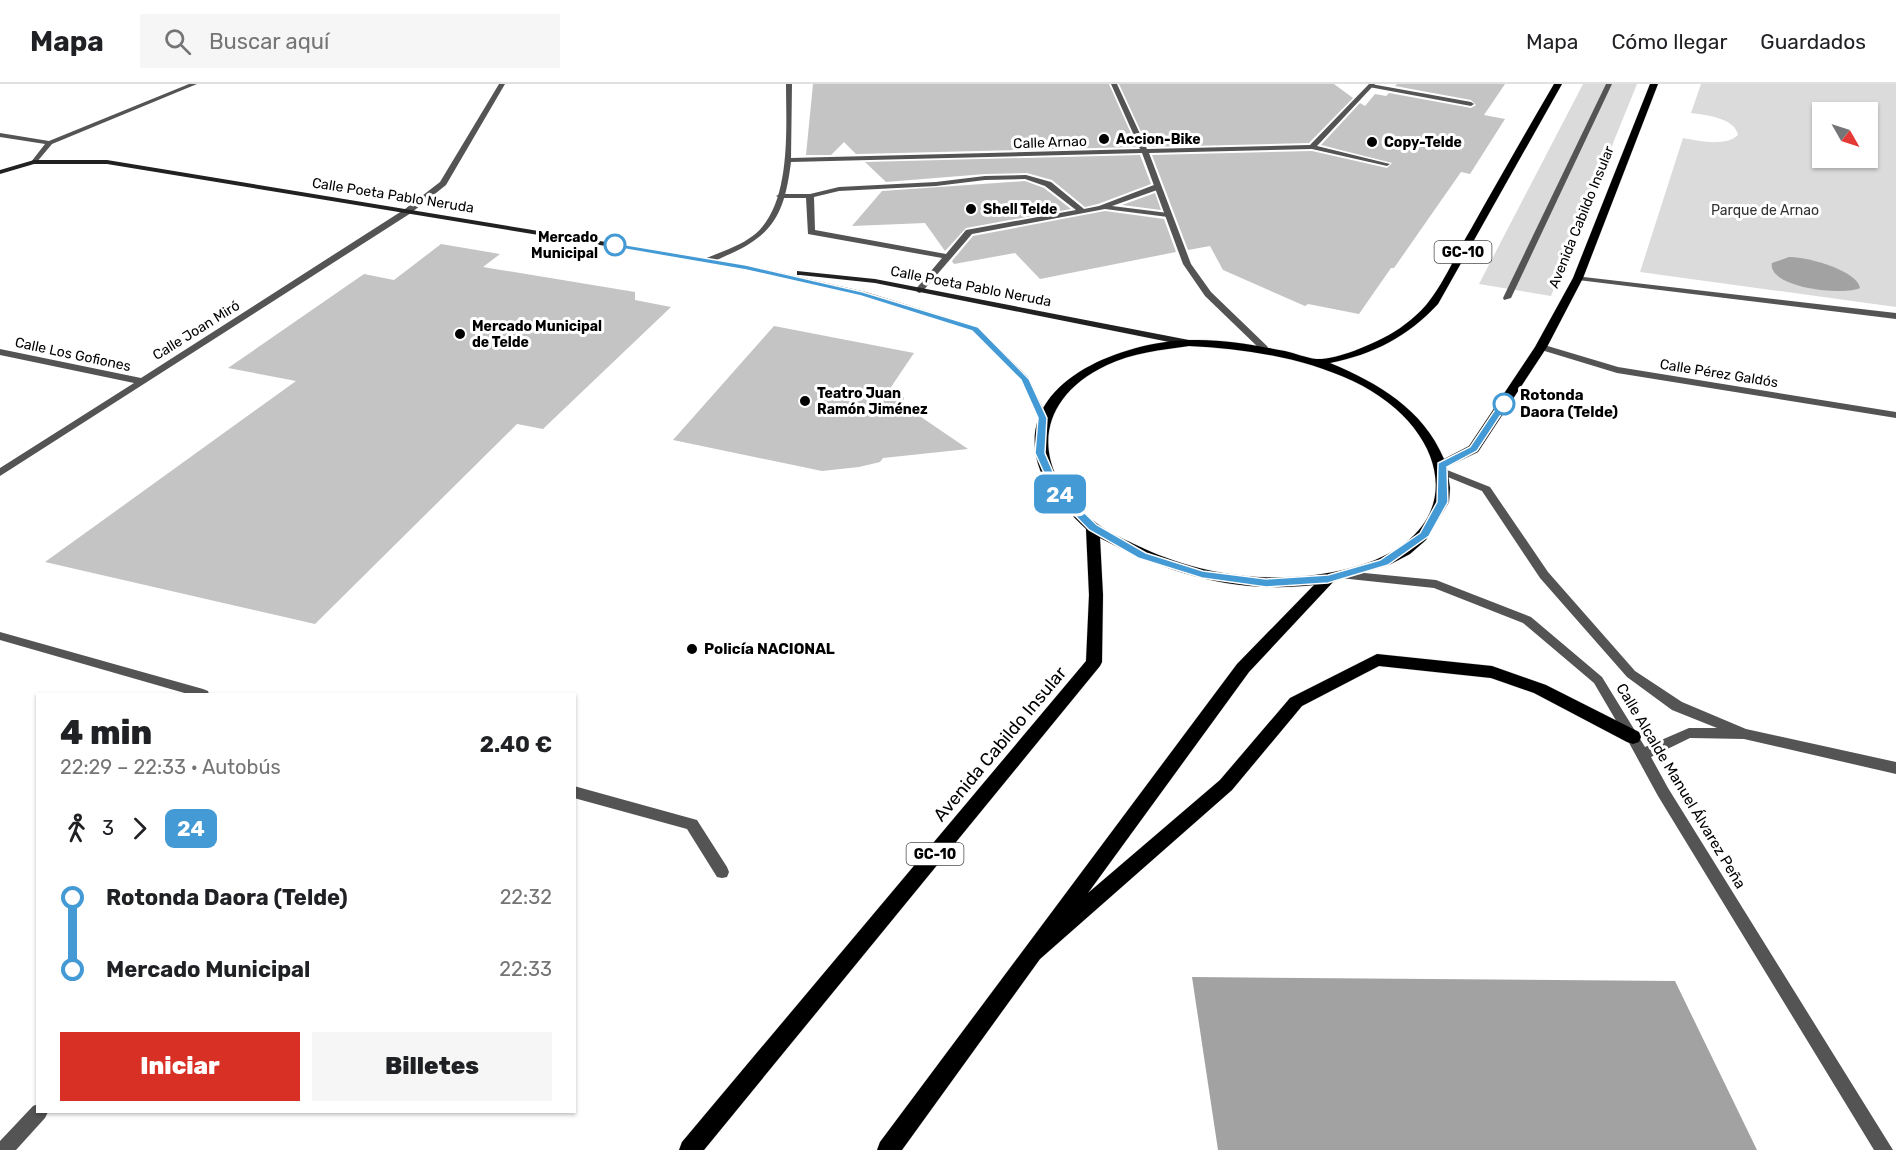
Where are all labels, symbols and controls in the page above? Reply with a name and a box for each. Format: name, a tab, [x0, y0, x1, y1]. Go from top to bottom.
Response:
search box	[140, 14, 560, 68]
text: Mapa	[30, 25, 104, 58]
icon: search	[161, 25, 194, 58]
text: Buscar aquí	[209, 28, 329, 55]
text: Mapa	[1526, 29, 1578, 54]
text: Cómo llegar	[1611, 29, 1727, 54]
text: Guardados	[1760, 29, 1866, 54]
north arrow	[1812, 102, 1878, 168]
map controls	[1812, 102, 1878, 168]
place label: Accion-Bike	[1116, 131, 1201, 148]
marker: Accion-Bike	[1097, 132, 1111, 146]
street label: Calle Arnao	[1013, 133, 1087, 152]
place label: Copy-Telde	[1384, 134, 1462, 151]
marker: Copy-Telde	[1365, 135, 1379, 149]
street label: Avenida Cabildo Insular	[1545, 143, 1618, 291]
street label: Calle Poeta Pablo Neruda	[311, 174, 475, 217]
place label: Shell Telde	[983, 201, 1057, 218]
marker: Shell Telde	[964, 202, 978, 216]
park label: Parque de Arnao	[1711, 202, 1819, 219]
place label: Mercado Municipal	[531, 229, 598, 262]
marker: Mercado Municipal	[604, 234, 626, 256]
road number: GC-10	[1434, 241, 1492, 263]
street label: Calle Poeta Pablo Neruda	[889, 263, 1053, 310]
street label: Calle Joan Miró	[150, 297, 243, 364]
place label: Mercado Municipal de Telde	[472, 318, 602, 351]
marker: Mercado Municipal de Telde	[453, 327, 467, 341]
street label: Calle Los Gofiones	[13, 334, 132, 375]
street label: Calle Pérez Galdós	[1659, 356, 1779, 391]
place label: Teatro Juan Ramón Jiménez	[817, 385, 928, 418]
place label: Rotonda Daora (Telde)	[1520, 386, 1618, 421]
marker: Rotonda Daora (Telde)	[1493, 393, 1515, 415]
marker: Teatro Juan Ramón Jiménez	[798, 394, 812, 408]
line badge: 24	[1033, 474, 1087, 514]
text: 24	[1046, 482, 1074, 507]
place label: Policía NACIONAL	[704, 640, 835, 658]
marker: Policía NACIONAL	[685, 642, 699, 656]
street label: Avenida Cabildo Insular	[929, 662, 1071, 826]
street label: Calle Alcalde Manuel Álvarez Peña	[1612, 680, 1750, 892]
text: 4 min	[60, 713, 152, 752]
text: 2.40 €	[480, 731, 552, 758]
text: 22:29 – 22:33 · Autobús	[60, 755, 281, 779]
icon: walk	[60, 812, 93, 845]
icon: forward	[123, 812, 156, 845]
text: 3	[102, 816, 114, 840]
text: 24	[177, 816, 205, 841]
road number: GC-10	[906, 843, 964, 865]
text: Rotonda Daora (Telde)	[106, 884, 348, 911]
text: 22:32	[500, 885, 552, 909]
text: Mercado Municipal	[106, 956, 310, 983]
text: 22:33	[499, 957, 552, 981]
button: Iniciar	[60, 1032, 300, 1101]
button: Billetes	[312, 1032, 552, 1101]

